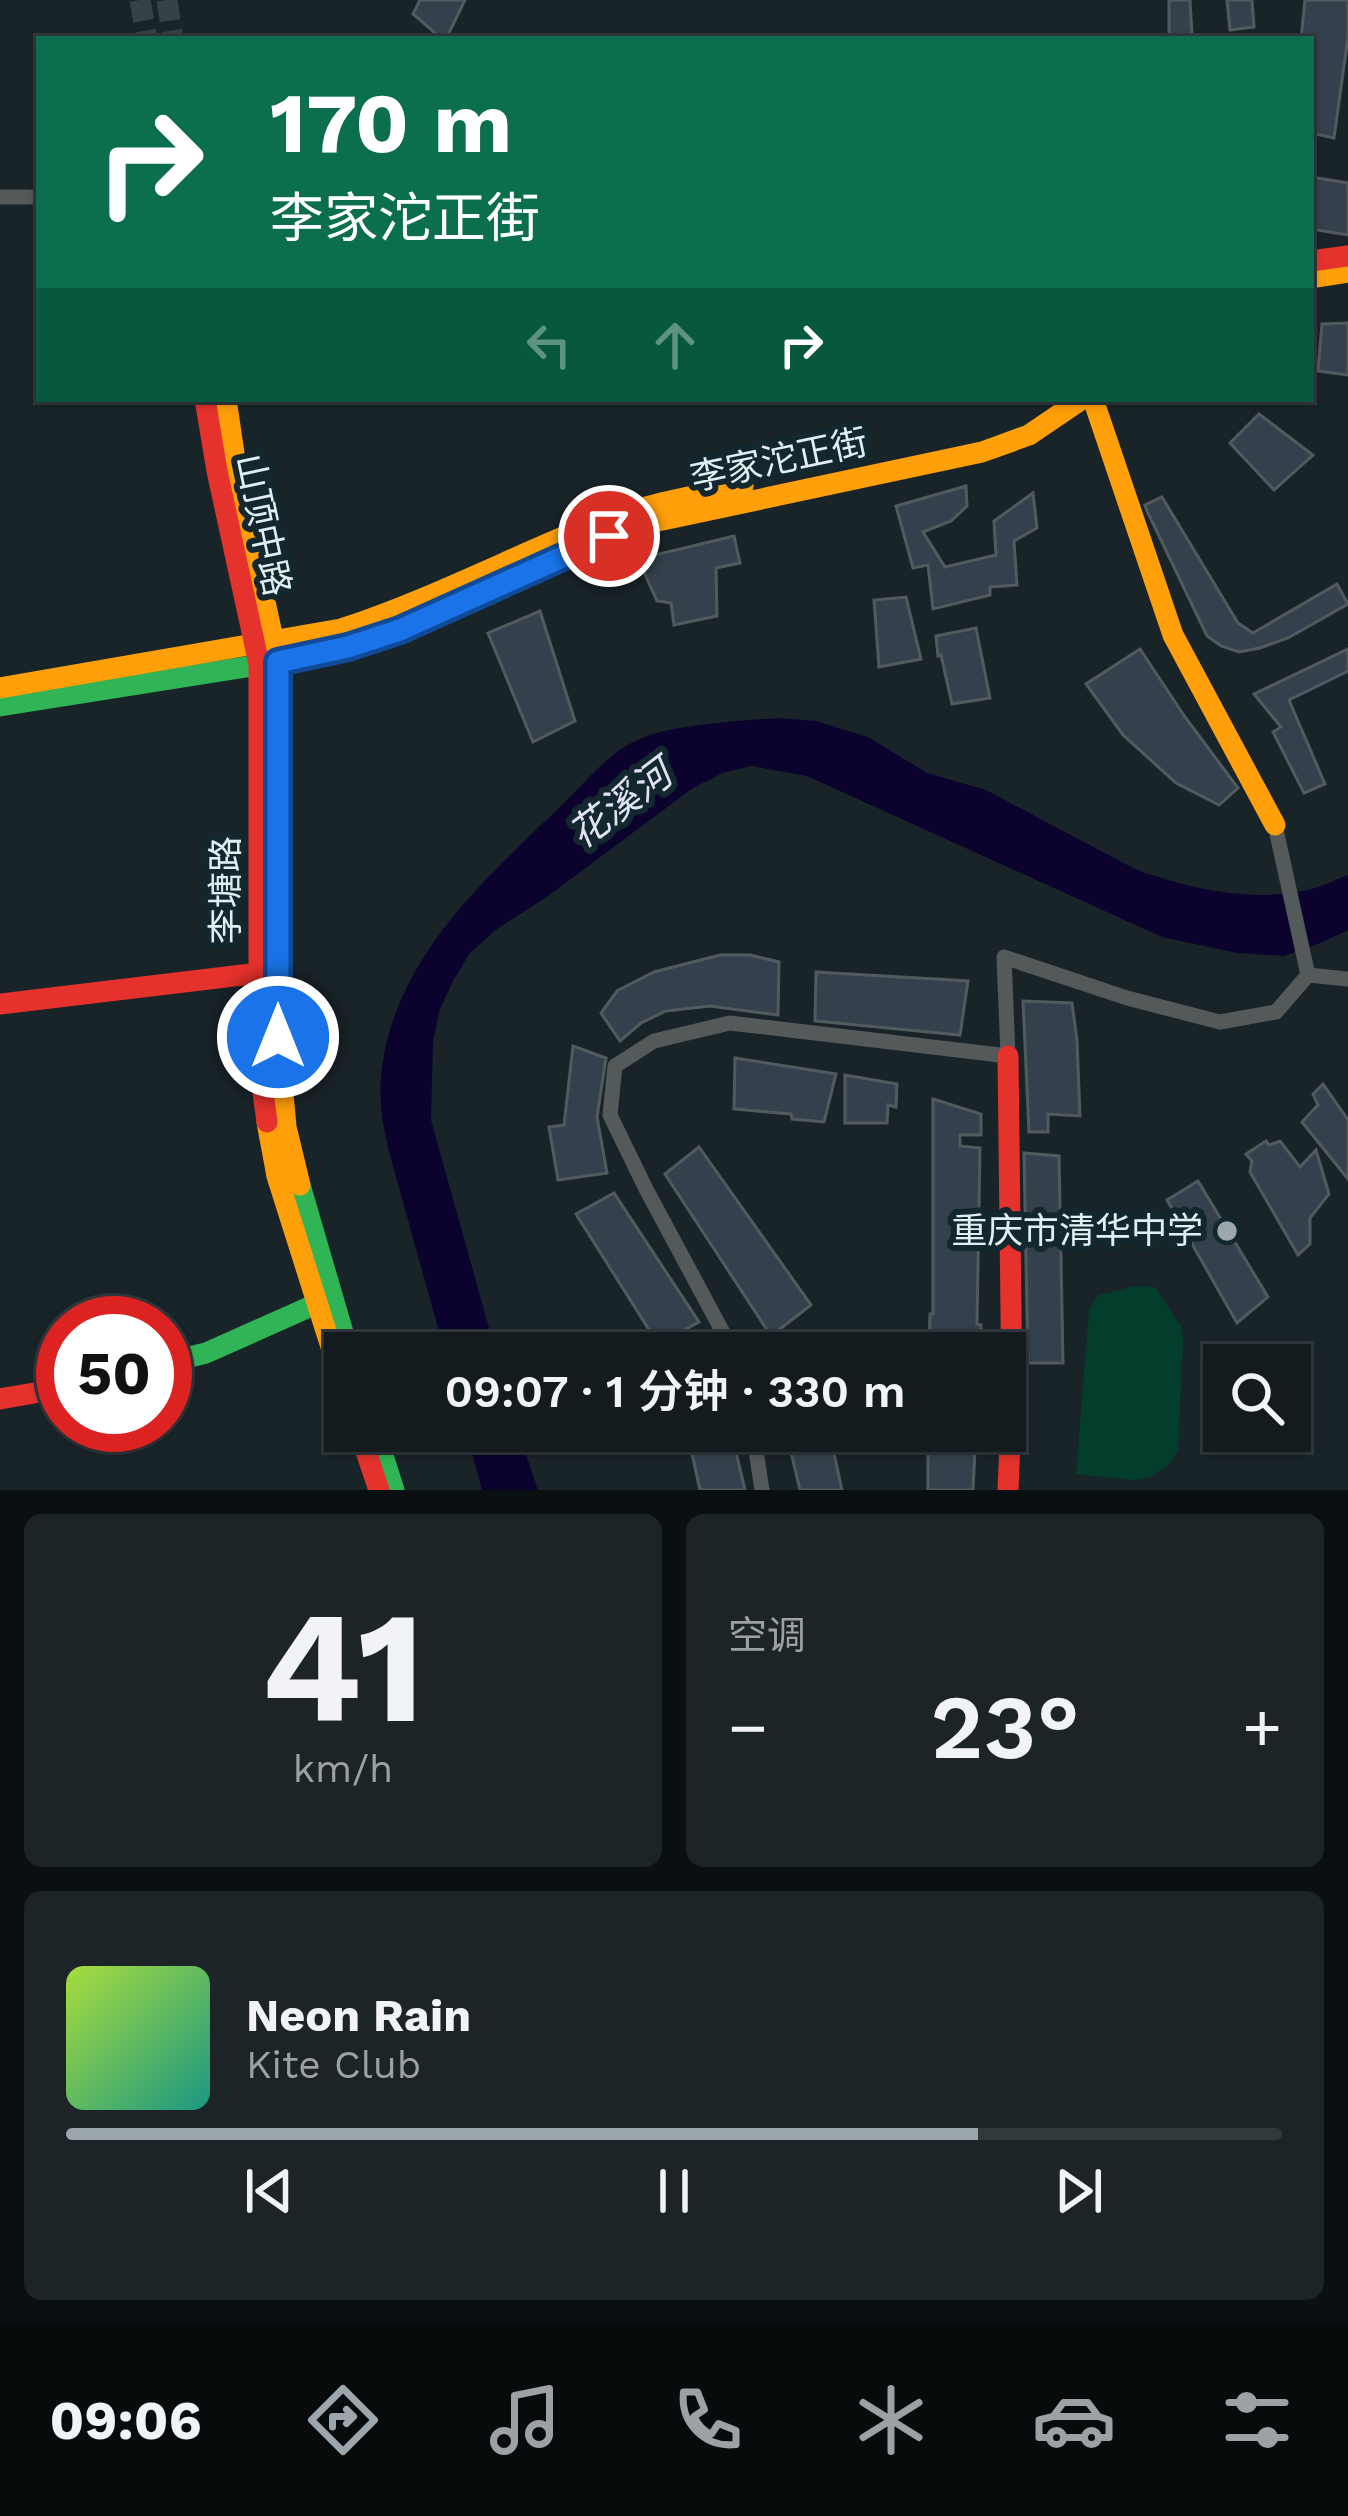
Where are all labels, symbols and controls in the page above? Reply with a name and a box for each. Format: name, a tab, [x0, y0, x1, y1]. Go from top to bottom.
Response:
text: 170 m	[270, 74, 512, 172]
icon: right	[72, 84, 228, 240]
text: 李家沱正街	[270, 187, 540, 250]
icon: left	[516, 312, 582, 378]
icon: ahead	[642, 312, 708, 378]
icon: right	[768, 312, 834, 378]
street label: 李家沱正街	[687, 421, 871, 499]
street label: 山顶中路	[227, 450, 299, 600]
pin	[558, 485, 660, 587]
icon: arrive	[576, 503, 642, 569]
water label: 花溪河	[560, 747, 686, 857]
street label: 李塘路	[205, 836, 247, 944]
position arrow	[215, 974, 341, 1100]
place label: 重庆市清华中学	[951, 1210, 1203, 1252]
marker: 重庆市清华中学	[1214, 1218, 1240, 1244]
speed limit sign: 50	[36, 1296, 192, 1452]
map controls	[1203, 1344, 1311, 1452]
button: search	[1203, 1344, 1311, 1452]
text: 09:07 · 1 分钟 · 330 m	[445, 1365, 905, 1418]
text: 41	[261, 1576, 425, 1759]
text: 空调	[728, 1613, 806, 1658]
text: 23°	[930, 1674, 1080, 1780]
text: −	[728, 1689, 768, 1766]
text: +	[1242, 1689, 1282, 1766]
text: km/h	[293, 1746, 393, 1791]
text: Neon Rain	[246, 1989, 471, 2042]
text: Kite Club	[246, 2042, 421, 2087]
icon: previous	[236, 2158, 302, 2224]
icon: pause	[641, 2158, 707, 2224]
icon: next	[1046, 2158, 1112, 2224]
icon: directions	[301, 2378, 385, 2462]
icon: music	[483, 2378, 567, 2462]
icon: phone	[666, 2378, 750, 2462]
icon: climate	[849, 2378, 933, 2462]
icon: car	[1032, 2378, 1116, 2462]
icon: filters	[1215, 2378, 1299, 2462]
text: 09:06	[49, 2389, 202, 2452]

